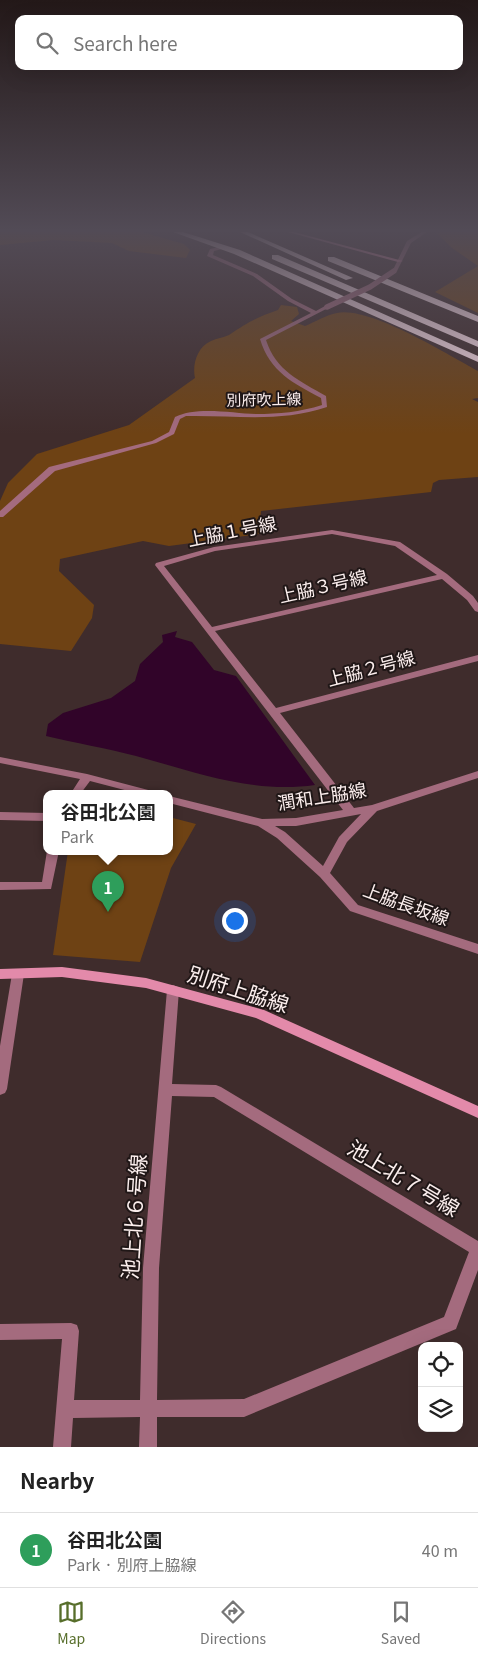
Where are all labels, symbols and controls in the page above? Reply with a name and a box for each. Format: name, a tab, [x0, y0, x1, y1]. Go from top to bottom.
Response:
search box	[15, 15, 463, 70]
icon: search	[33, 29, 61, 57]
text: Search here	[73, 29, 177, 56]
street label: 別府吹上線	[226, 387, 302, 410]
street label: 上脇１号線	[185, 509, 278, 551]
street label: 上脇３号線	[276, 562, 369, 608]
street label: 上脇２号線	[324, 643, 417, 691]
street label: 潤和上脇線	[275, 775, 368, 815]
popup	[43, 790, 173, 855]
text: 谷田北公園	[60, 797, 156, 824]
text: Park	[60, 824, 94, 848]
pin: 1	[92, 871, 124, 912]
street label: 上脇長坂線	[360, 876, 453, 931]
your location	[222, 908, 248, 934]
street label: 別府上脇線	[184, 958, 293, 1019]
street label: 池上北７号線	[342, 1132, 466, 1223]
street label: 池上北６号線	[114, 1153, 152, 1281]
map controls	[418, 1342, 463, 1432]
button: locate	[418, 1342, 463, 1387]
button: layers	[418, 1387, 463, 1432]
text: Nearby	[20, 1465, 94, 1495]
text: 谷田北公園	[67, 1525, 162, 1552]
text: 1	[31, 1538, 41, 1562]
text: 40 m	[422, 1538, 458, 1562]
text: Park · 別府上脇線	[67, 1552, 197, 1576]
tab: Map	[57, 1598, 85, 1648]
tab: Directions	[200, 1598, 266, 1648]
tab: Saved	[381, 1598, 421, 1648]

